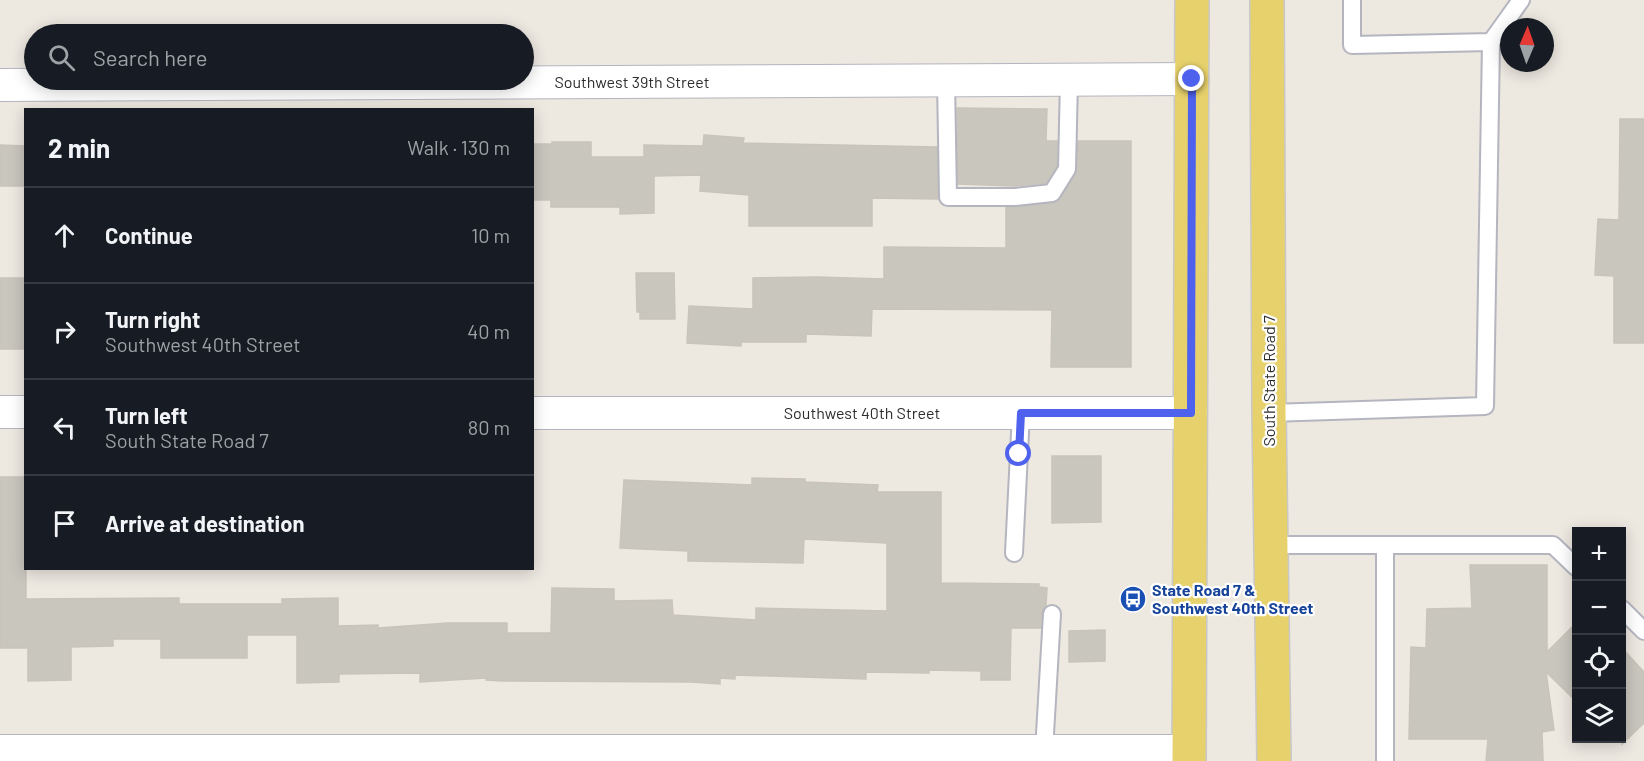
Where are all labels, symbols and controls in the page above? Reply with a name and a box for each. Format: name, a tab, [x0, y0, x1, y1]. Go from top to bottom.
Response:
north arrow	[1500, 18, 1554, 72]
search box	[24, 24, 534, 90]
icon: search	[45, 41, 78, 74]
text: Search here	[93, 44, 207, 70]
route end	[1178, 65, 1204, 91]
street label: Southwest 39th Street	[554, 72, 710, 91]
text: 2 min	[48, 132, 110, 163]
text: Walk · 130 m	[407, 135, 510, 159]
icon: ahead	[48, 219, 81, 252]
text: Continue	[105, 222, 193, 248]
text: 10 m	[471, 223, 510, 247]
text: Turn right	[105, 306, 200, 332]
icon: right	[48, 315, 81, 348]
street label: South State Road 7	[1259, 315, 1278, 447]
text: 40 m	[467, 319, 510, 343]
text: Southwest 40th Street	[105, 332, 301, 356]
text: Turn left	[105, 402, 188, 428]
street label: Southwest 40th Street	[784, 403, 940, 422]
icon: left	[48, 411, 81, 444]
text: 80 m	[468, 415, 510, 439]
text: South State Road 7	[105, 428, 269, 452]
route start	[1005, 440, 1031, 466]
icon: arrive	[48, 507, 81, 540]
text: Arrive at destination	[105, 510, 304, 536]
map controls	[1572, 527, 1626, 743]
button: +	[1572, 527, 1626, 581]
place label: State Road 7 & Southwest 40th Street	[1152, 580, 1313, 617]
button: −	[1572, 581, 1626, 635]
bus stop icon: State Road 7 & Southwest 40th Street	[1118, 584, 1148, 614]
button: locate	[1572, 635, 1626, 689]
button: layers	[1572, 689, 1626, 743]

